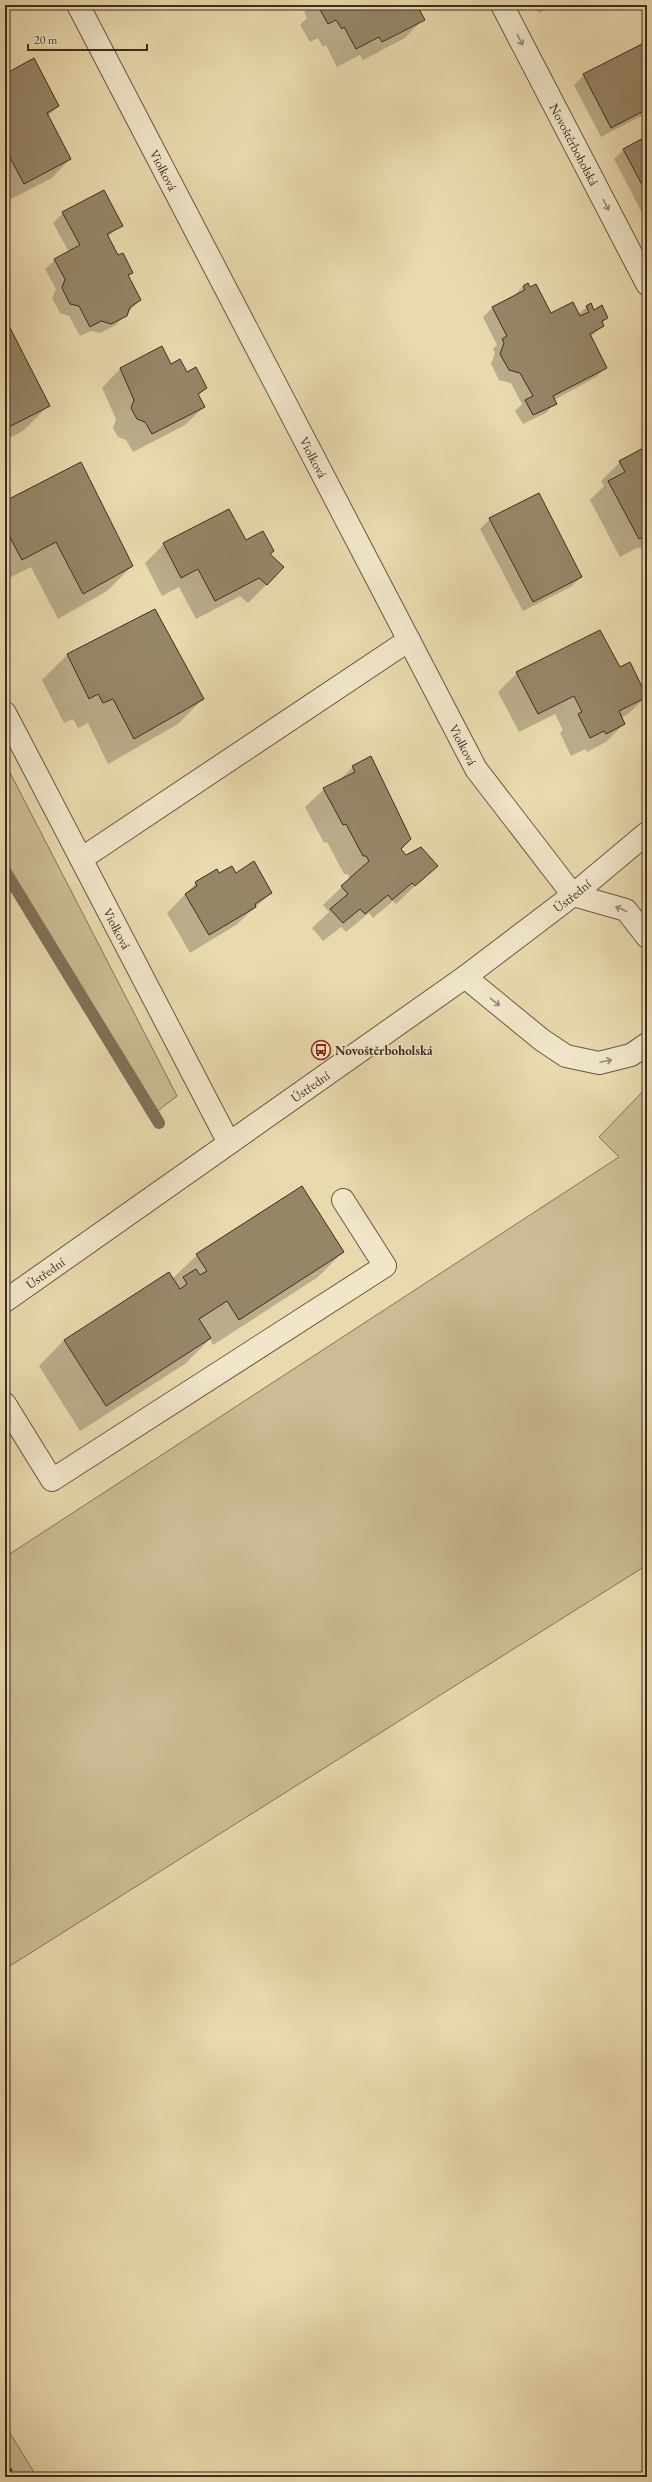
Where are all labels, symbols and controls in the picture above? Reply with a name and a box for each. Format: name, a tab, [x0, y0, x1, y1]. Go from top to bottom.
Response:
scale bar	[28, 26, 147, 52]
text: 20 m	[34, 32, 58, 48]
one-way arrow	[517, 33, 524, 45]
street label: Novoštěrboholská	[546, 100, 603, 189]
street label: Violková	[146, 147, 182, 194]
one-way arrow	[603, 198, 610, 210]
street label: Violková	[295, 434, 331, 482]
street label: Violková	[445, 721, 481, 769]
street label: Ústřední	[550, 875, 595, 916]
street label: Violková	[99, 905, 135, 953]
one-way arrow	[615, 905, 627, 913]
one-way arrow	[490, 998, 501, 1007]
bus stop icon: Novoštěrboholská	[310, 1039, 332, 1061]
place label: Novoštěrboholská	[335, 1042, 433, 1059]
one-way arrow	[599, 1056, 612, 1064]
street label: Ústřední	[287, 1067, 334, 1106]
street label: Ústřední	[23, 1253, 69, 1293]

